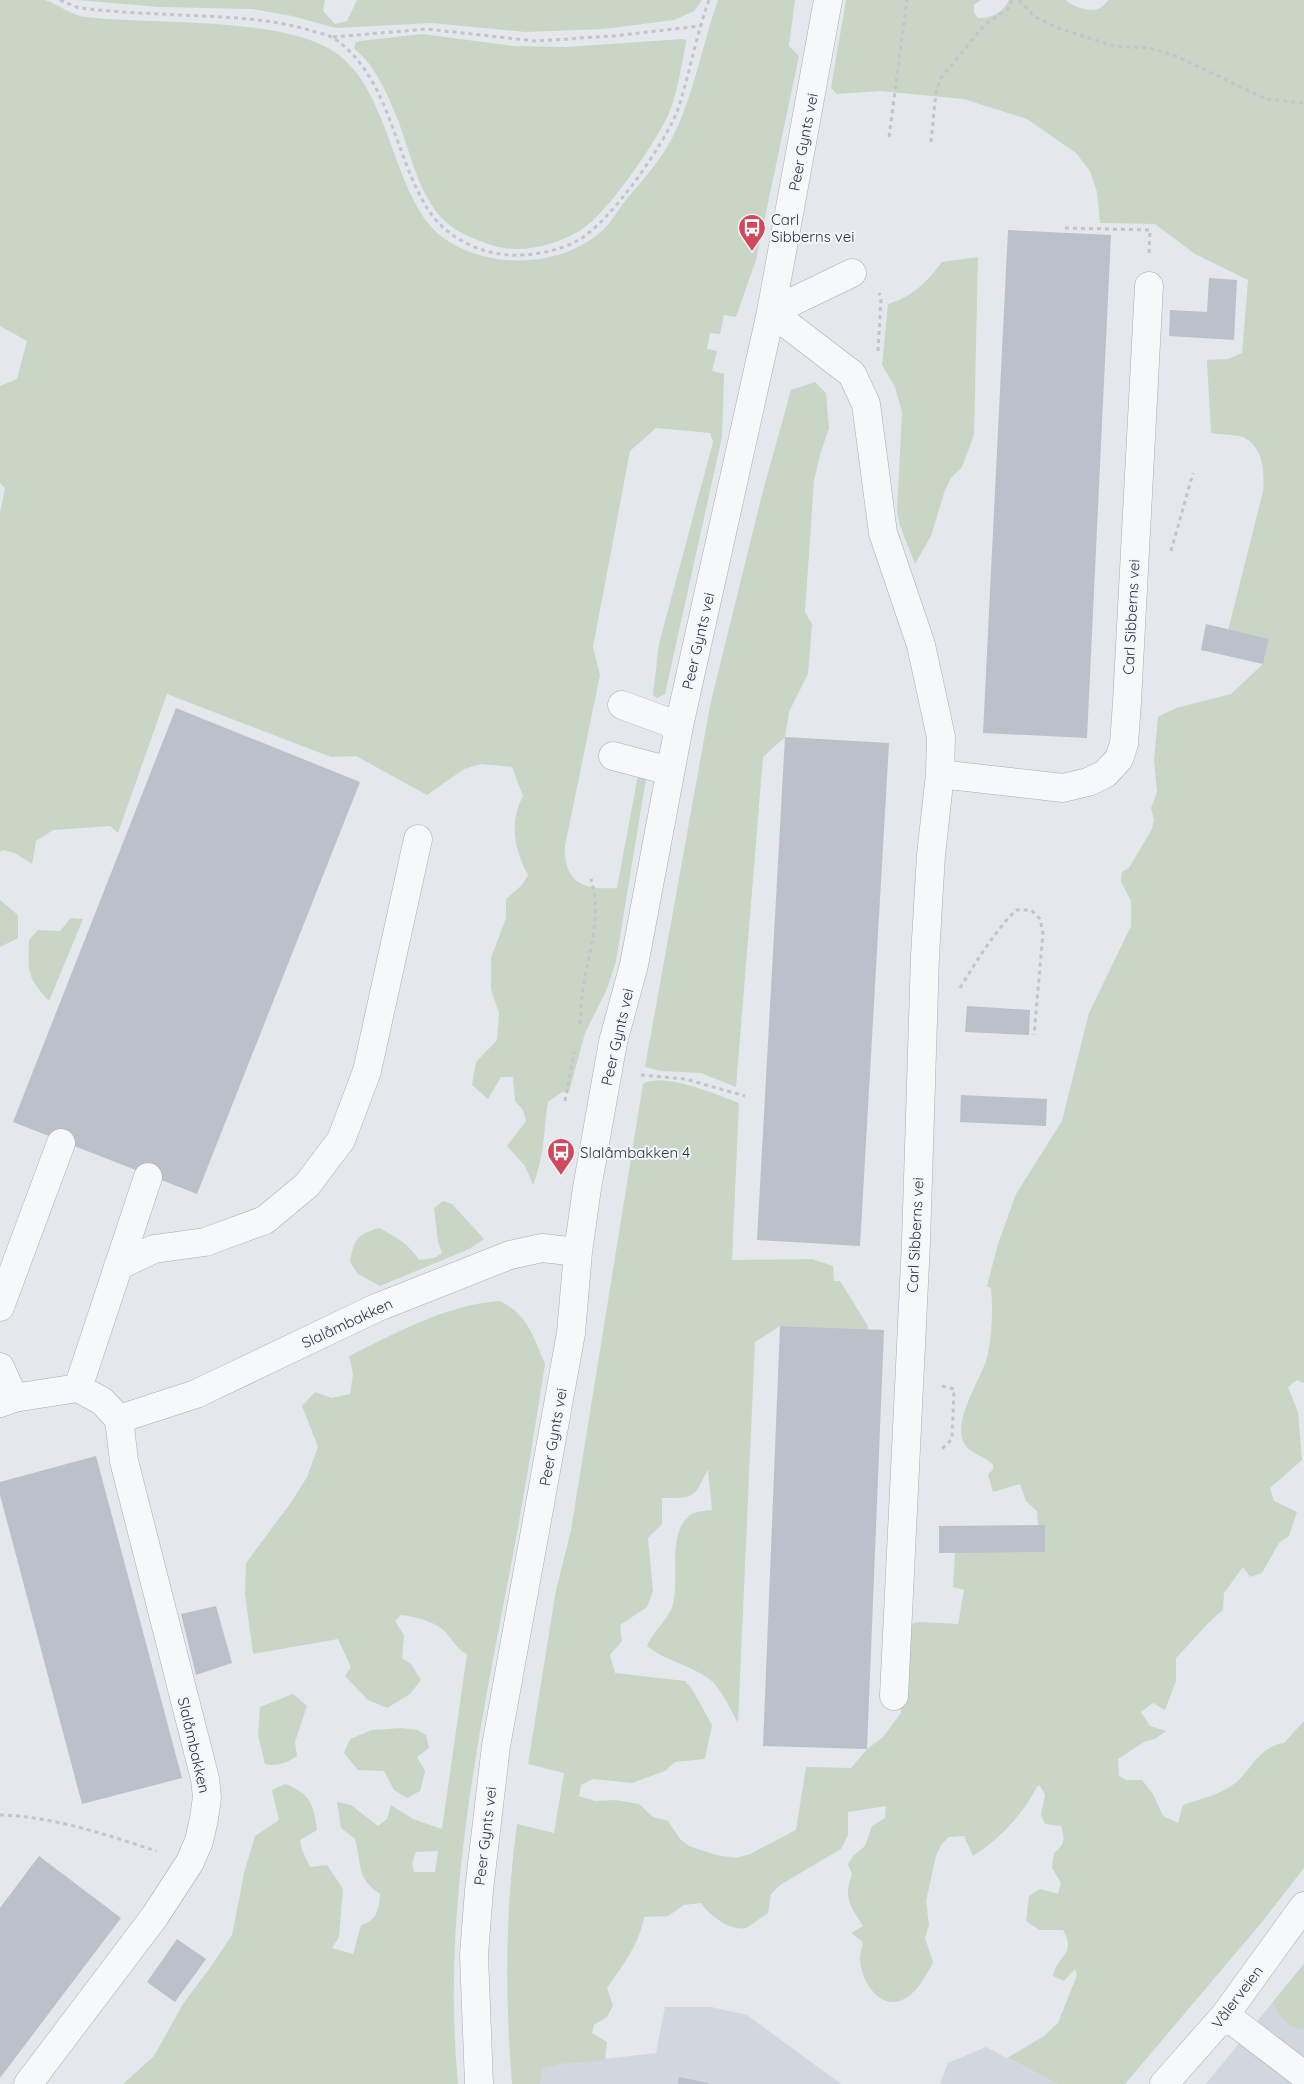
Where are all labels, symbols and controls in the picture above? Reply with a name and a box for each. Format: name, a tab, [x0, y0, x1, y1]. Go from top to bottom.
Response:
street label: Peer Gynts vei	[784, 91, 822, 193]
place label: Carl Sibberns vei	[771, 210, 854, 246]
bus stop icon: Carl Sibberns vei	[737, 213, 767, 252]
street label: Carl Sibberns vei	[1118, 559, 1144, 675]
street label: Peer Gynts vei	[678, 590, 718, 692]
street label: Peer Gynts vei	[597, 986, 637, 1088]
bus stop icon: Slalåmbakken 4	[546, 1137, 576, 1176]
place label: Slalåmbakken 4	[580, 1143, 690, 1162]
street label: Carl Sibberns vei	[902, 1177, 928, 1293]
street label: Slalåmbakken	[298, 1294, 396, 1352]
street label: Peer Gynts vei	[535, 1386, 571, 1488]
street label: Slalåmbakken	[174, 1695, 214, 1795]
street label: Peer Gynts vei	[470, 1786, 500, 1886]
street label: Vålerveien	[1207, 1962, 1267, 2032]

